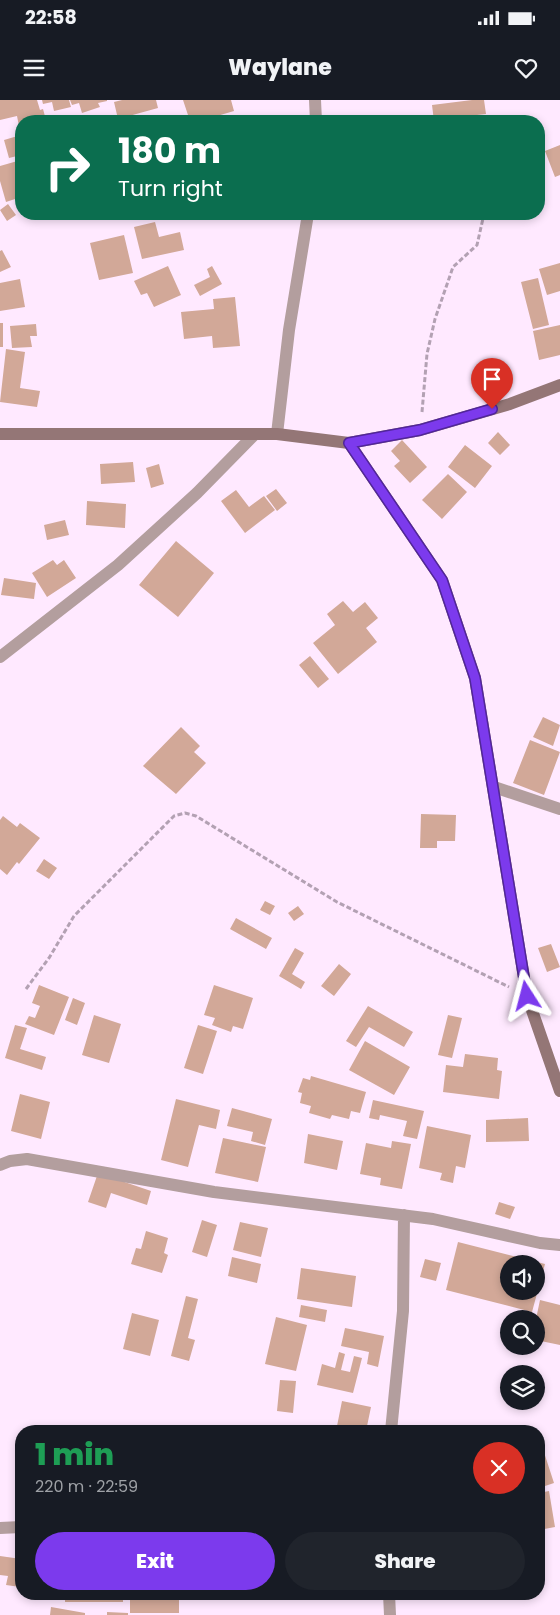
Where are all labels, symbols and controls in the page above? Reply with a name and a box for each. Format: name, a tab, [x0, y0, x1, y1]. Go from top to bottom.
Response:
text: 22:58	[25, 4, 77, 31]
text: Waylane	[228, 52, 332, 83]
icon: menu	[20, 54, 48, 82]
icon: heart	[512, 54, 540, 82]
text: 180 m	[118, 126, 221, 175]
icon: right	[35, 135, 100, 200]
text: Turn right	[118, 173, 223, 204]
pin	[471, 358, 513, 409]
icon: arrive	[478, 365, 506, 393]
position arrow	[500, 969, 552, 1021]
map controls	[500, 1255, 545, 1410]
button: sound	[500, 1255, 545, 1300]
button: search	[500, 1310, 545, 1355]
button: layers	[500, 1365, 545, 1410]
text: 1 min	[35, 1433, 114, 1476]
button: close	[473, 1442, 525, 1494]
text: 220 m · 22:59	[35, 1475, 138, 1498]
button: Exit	[35, 1532, 275, 1590]
button: Share	[285, 1532, 525, 1590]

